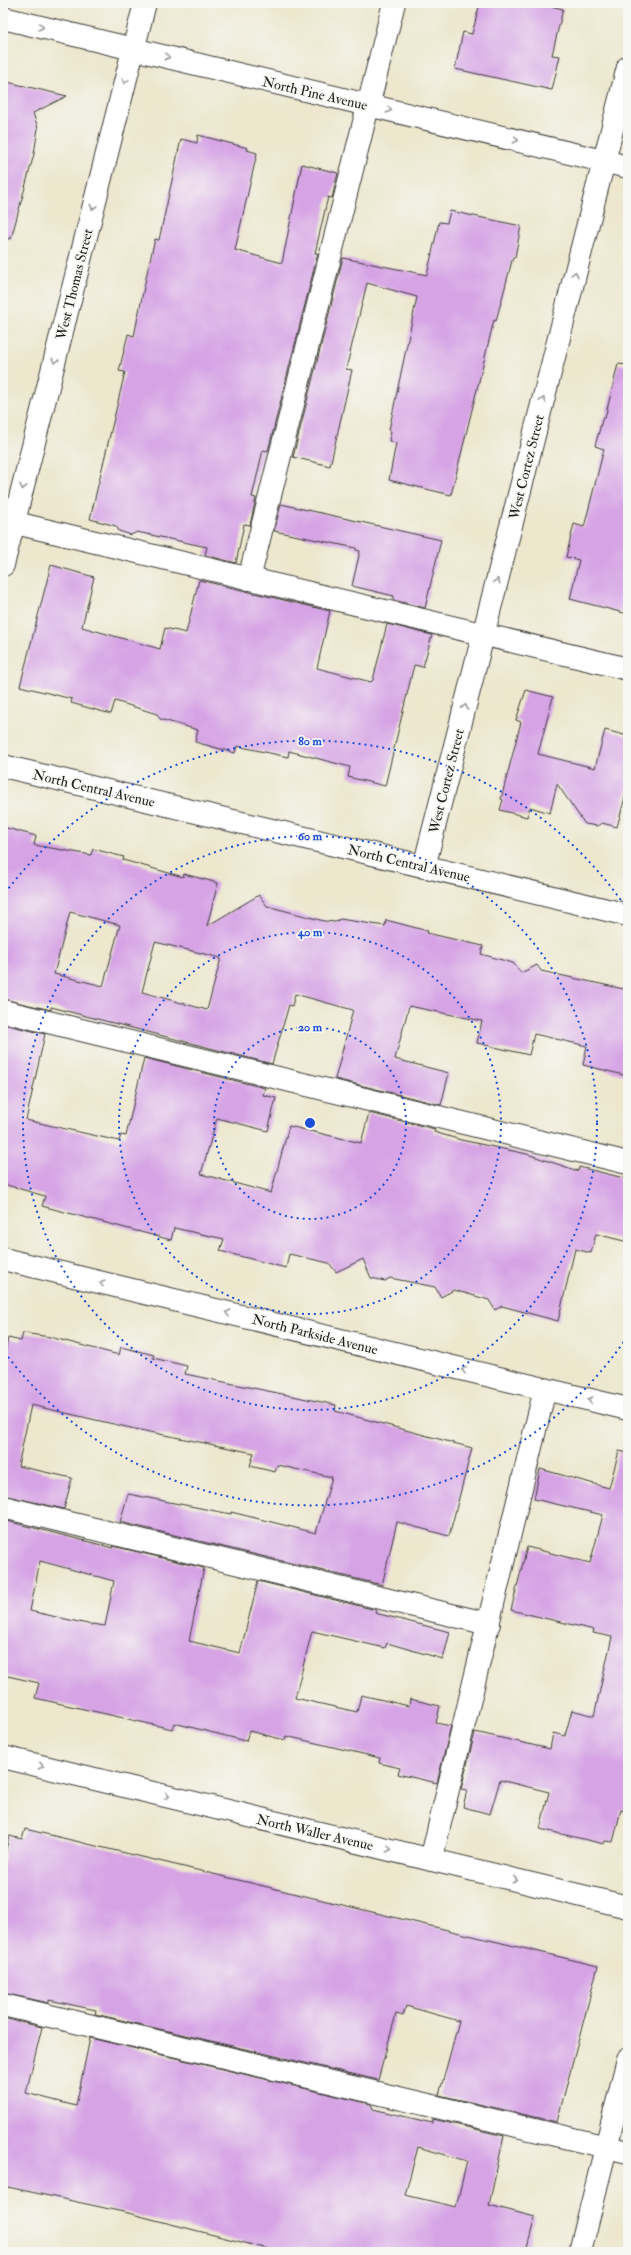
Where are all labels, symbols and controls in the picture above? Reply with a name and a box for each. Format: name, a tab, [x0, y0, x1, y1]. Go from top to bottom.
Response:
one-way arrow	[38, 22, 44, 30]
one-way arrow	[164, 52, 171, 61]
street label: North Pine Avenue	[261, 73, 369, 114]
one-way arrow	[121, 78, 130, 85]
one-way arrow	[386, 106, 392, 114]
one-way arrow	[512, 136, 519, 144]
one-way arrow	[90, 204, 98, 211]
street label: West Thomas Street	[52, 226, 97, 342]
one-way arrow	[570, 271, 579, 278]
one-way arrow	[51, 357, 59, 364]
one-way arrow	[538, 397, 547, 404]
street label: West Cortez Street	[505, 413, 548, 522]
one-way arrow	[19, 483, 28, 490]
one-way arrow	[492, 577, 501, 584]
one-way arrow	[460, 703, 469, 710]
street label: West Cortez Street	[425, 727, 468, 836]
text: 80 m	[298, 734, 322, 749]
street label: North Central Avenue	[31, 766, 157, 811]
text: 60 m	[298, 829, 323, 844]
street label: North Central Avenue	[346, 841, 472, 886]
text: 40 m	[297, 925, 323, 940]
text: 20 m	[298, 1020, 323, 1035]
centre of rings	[303, 1116, 317, 1130]
one-way arrow	[99, 1279, 105, 1287]
one-way arrow	[225, 1309, 232, 1318]
street label: North Parkside Avenue	[250, 1311, 380, 1358]
one-way arrow	[460, 1366, 467, 1374]
one-way arrow	[587, 1396, 594, 1405]
one-way arrow	[37, 1761, 44, 1770]
one-way arrow	[164, 1792, 171, 1800]
street label: North Waller Avenue	[255, 1811, 375, 1854]
one-way arrow	[386, 1845, 392, 1853]
one-way arrow	[512, 1875, 519, 1883]

